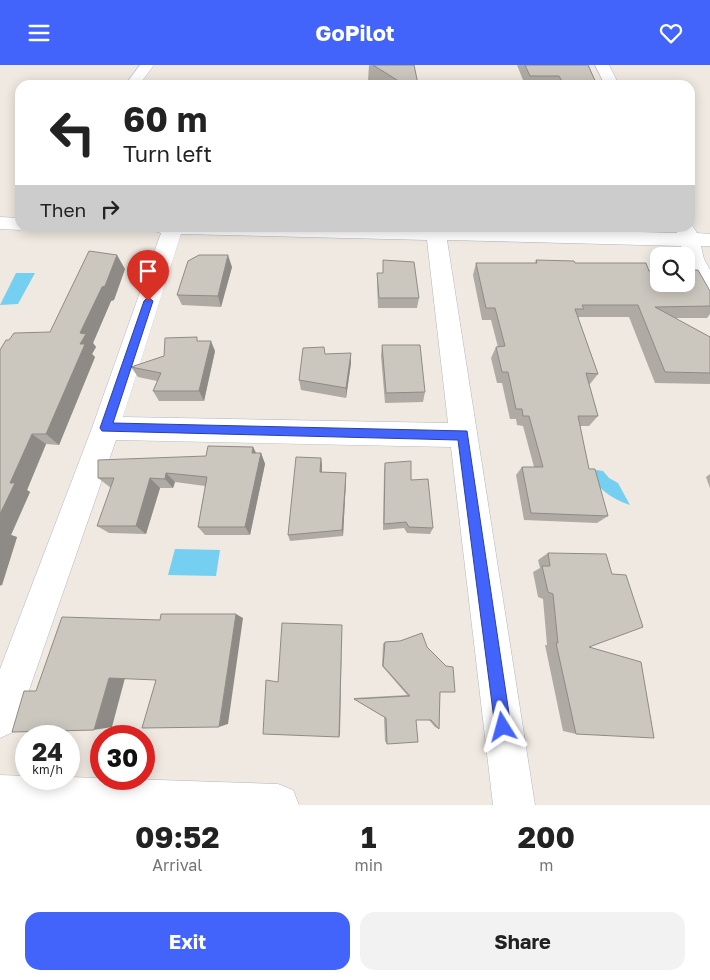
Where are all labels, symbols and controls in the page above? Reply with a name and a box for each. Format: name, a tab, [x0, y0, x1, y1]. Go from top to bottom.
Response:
icon: menu	[25, 19, 53, 47]
text: GoPilot	[315, 19, 395, 46]
icon: heart	[657, 19, 685, 47]
text: 60 m	[123, 98, 207, 140]
icon: left	[40, 100, 105, 165]
text: Turn left	[123, 140, 212, 167]
icon: right	[96, 195, 124, 223]
text: Then	[40, 198, 86, 221]
map controls	[650, 247, 695, 292]
button: search	[650, 247, 695, 292]
pin	[127, 250, 169, 301]
icon: arrive	[134, 257, 162, 285]
position arrow	[476, 700, 528, 752]
speed limit sign: 30	[90, 725, 155, 790]
text: 24	[32, 736, 63, 767]
text: km/h	[32, 762, 63, 777]
text: 09:52	[135, 819, 220, 855]
text: 1	[361, 819, 376, 855]
text: 200	[518, 819, 575, 855]
text: Arrival	[152, 855, 202, 875]
text: min	[355, 855, 383, 875]
text: m	[539, 855, 554, 875]
button: Exit	[25, 912, 350, 970]
button: Share	[360, 912, 685, 970]

